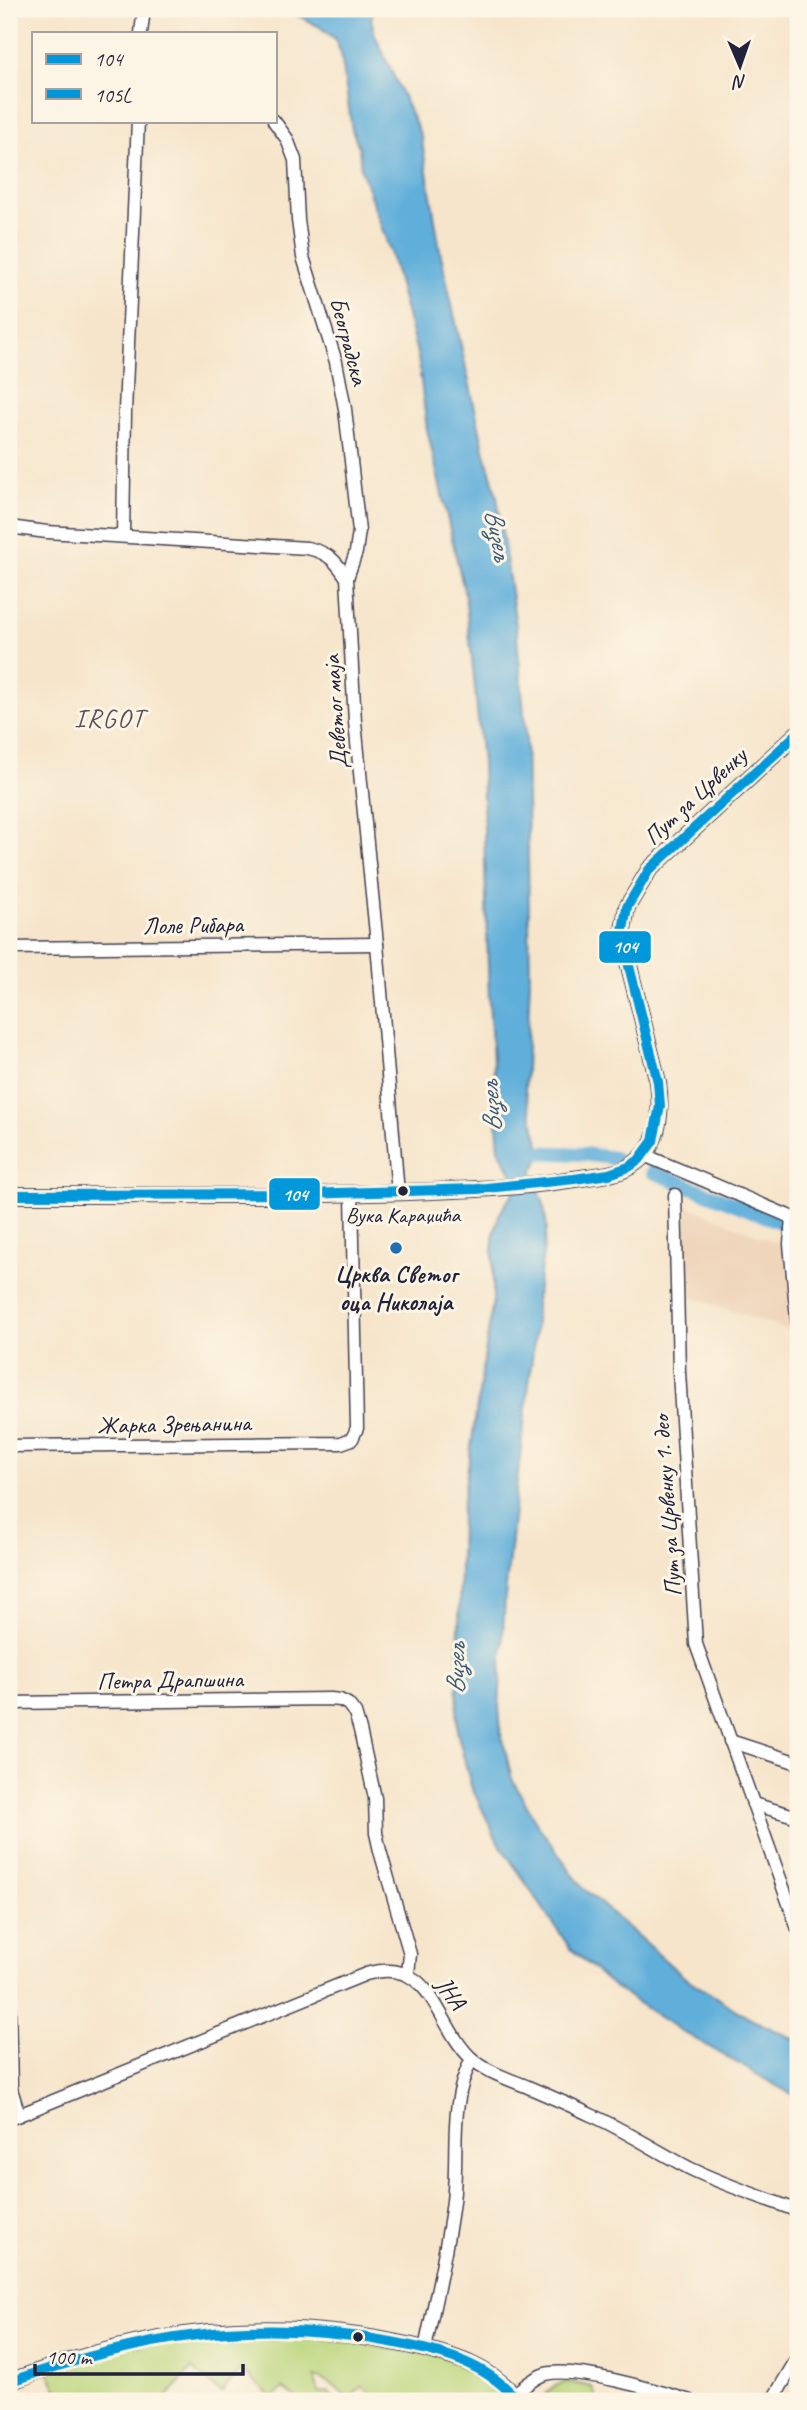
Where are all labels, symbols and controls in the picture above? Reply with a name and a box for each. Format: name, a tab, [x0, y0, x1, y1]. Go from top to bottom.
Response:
legend	[32, 32, 276, 122]
north arrow	[706, 32, 776, 102]
text: 104	[94, 46, 125, 72]
text: N	[731, 70, 747, 94]
text: 105L	[94, 82, 132, 108]
street label: Београдска	[323, 294, 375, 390]
water label: Визељ	[477, 507, 520, 565]
street label: Деветог маја	[316, 653, 354, 770]
district label: IRGOT	[74, 702, 149, 735]
street label: Пут за Црвенку	[637, 740, 754, 851]
street label: Лоле Рибара	[143, 909, 245, 941]
line badge: 104	[598, 930, 652, 964]
text: 104	[612, 935, 640, 959]
water label: Визељ	[472, 1077, 509, 1133]
line badge: 104	[268, 1177, 321, 1211]
text: 104	[282, 1183, 310, 1207]
marker: Вука Караџића	[396, 1184, 410, 1198]
place label: Вука Караџића	[346, 1201, 462, 1229]
marker: Црква Светог оца Николаја	[388, 1240, 404, 1256]
place label: Црква Светог оца Николаја	[335, 1259, 461, 1317]
street label: Жарка Зрењанина	[97, 1408, 253, 1440]
street label: Пут за Црвенку 1. део	[646, 1412, 688, 1598]
water label: Визељ	[439, 1640, 472, 1694]
street label: Петра Драпшина	[97, 1664, 245, 1696]
street label: ЈНА	[429, 1970, 473, 2016]
unlabelled marker	[351, 2330, 365, 2344]
scale bar	[35, 2333, 243, 2377]
text: 100 m	[46, 2344, 93, 2370]

